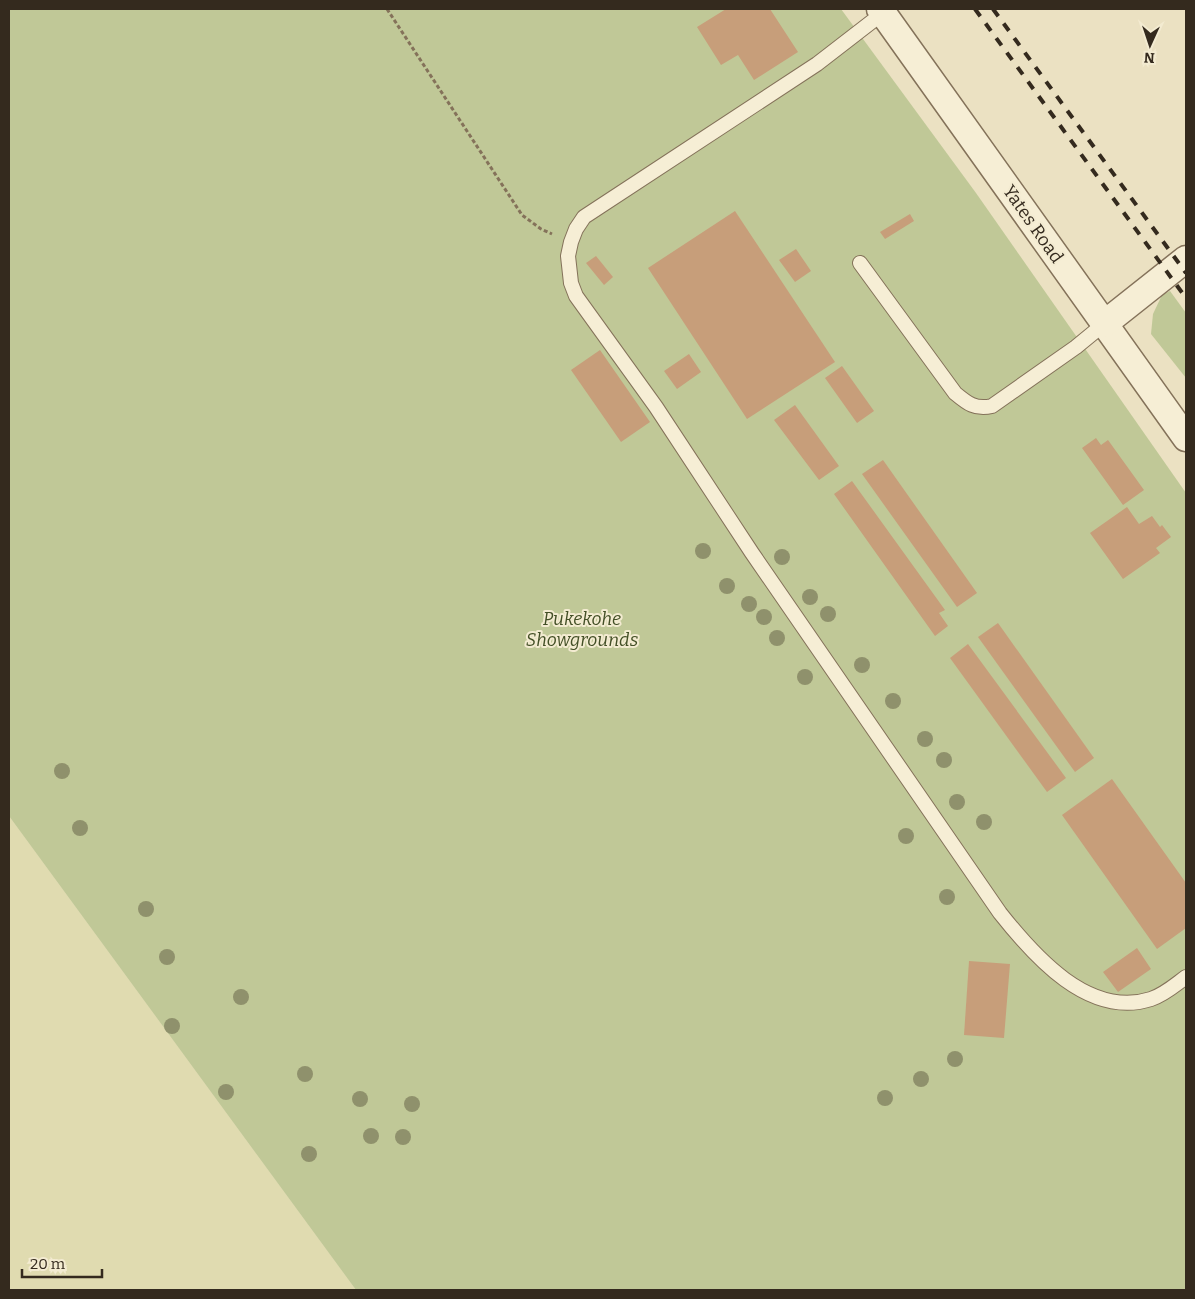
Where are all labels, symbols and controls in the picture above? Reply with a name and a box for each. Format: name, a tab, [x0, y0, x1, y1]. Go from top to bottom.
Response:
north arrow	[1125, 20, 1175, 70]
text: N	[1143, 49, 1155, 66]
street label: Yates Road	[998, 181, 1068, 268]
park label: Pukekohe Showgrounds	[526, 608, 639, 651]
scale bar	[22, 1246, 102, 1278]
text: 20 m	[30, 1255, 66, 1273]

